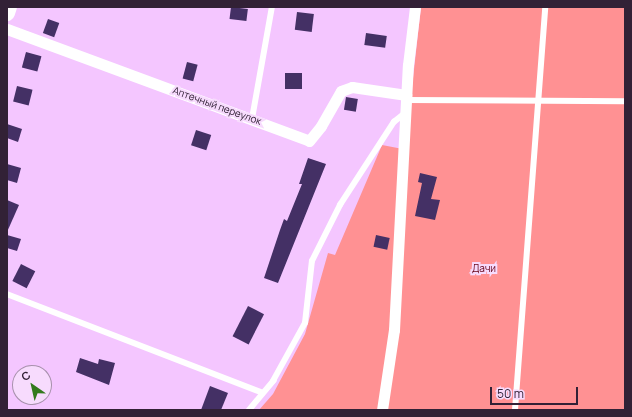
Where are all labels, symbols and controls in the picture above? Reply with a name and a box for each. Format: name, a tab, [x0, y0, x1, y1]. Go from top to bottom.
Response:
street label: Аптечный переулок	[171, 84, 263, 128]
park label: Дачи	[472, 263, 496, 275]
north arrow	[12, 365, 52, 405]
text: С	[18, 367, 33, 384]
scale bar	[492, 379, 580, 405]
text: 50 m	[497, 385, 524, 402]

